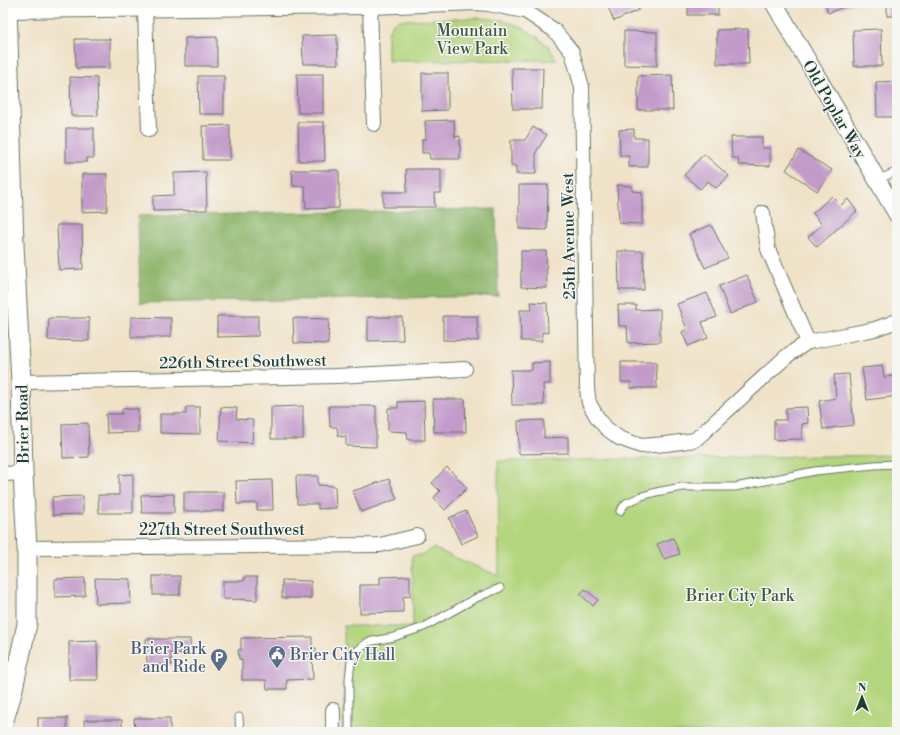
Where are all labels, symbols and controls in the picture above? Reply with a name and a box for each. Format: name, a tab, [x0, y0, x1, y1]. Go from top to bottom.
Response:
park label: Mountain View Park	[435, 21, 509, 59]
street label: Old Poplar Way	[798, 57, 870, 162]
street label: 25th Avenue West	[558, 172, 580, 300]
street label: 226th Street Southwest	[159, 351, 327, 373]
street label: Brier Road	[12, 384, 34, 465]
street label: 227th Street Southwest	[139, 520, 305, 540]
park label: Brier City Park	[685, 586, 796, 606]
place label: Brier Park and Ride	[130, 639, 208, 677]
public building icon: Brier City Hall	[267, 644, 287, 669]
place label: Brier City Hall	[289, 645, 396, 665]
parking icon: Brier Park and Ride	[209, 647, 229, 672]
north arrow	[842, 677, 882, 717]
text: N	[858, 681, 867, 695]

